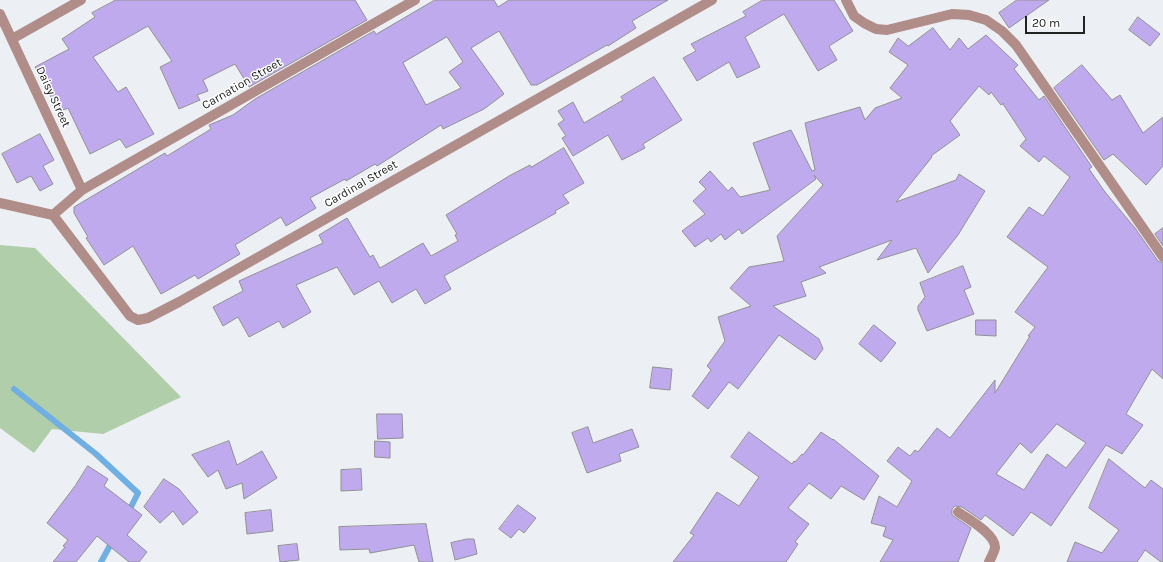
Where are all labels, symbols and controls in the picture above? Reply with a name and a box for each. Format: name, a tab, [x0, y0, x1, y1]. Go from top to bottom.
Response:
scale bar	[1027, 8, 1087, 34]
text: 20 m	[1032, 16, 1060, 30]
street label: Carnation Street	[200, 55, 284, 113]
street label: Daisy Street	[33, 64, 73, 130]
street label: Cardinal Street	[322, 157, 400, 211]

